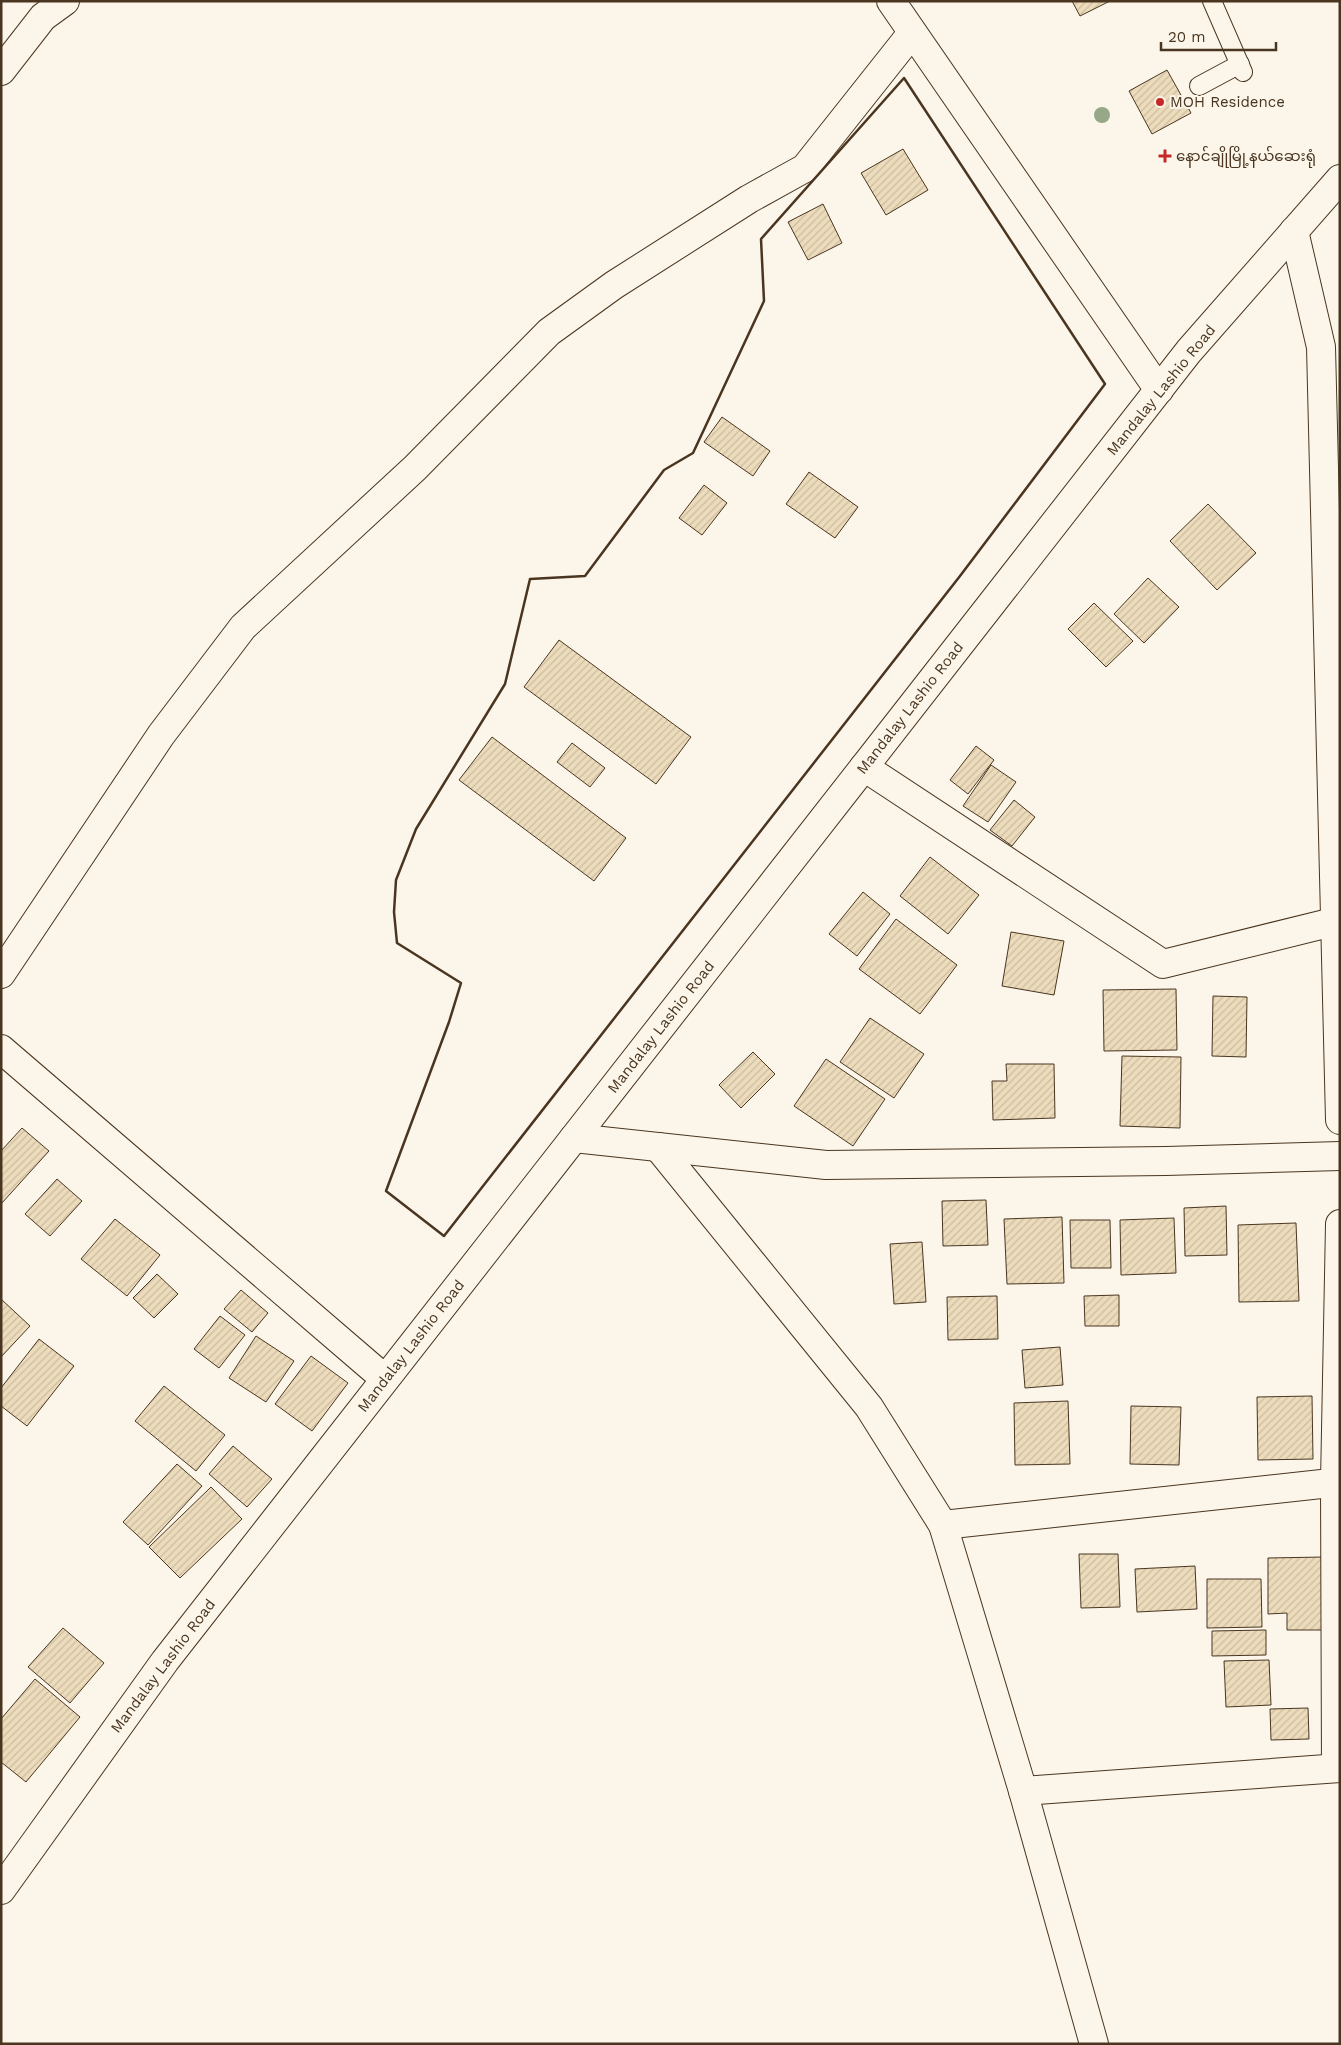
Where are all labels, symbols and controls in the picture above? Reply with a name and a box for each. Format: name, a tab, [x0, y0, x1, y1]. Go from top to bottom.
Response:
scale bar	[1161, 20, 1276, 52]
text: 20 m	[1168, 28, 1206, 46]
place label: MOH Residence	[1170, 93, 1285, 111]
marker: MOH Residence	[1154, 96, 1166, 108]
place label: နောင်ချိုမြို့နယ်ဆေးရုံ	[1176, 146, 1316, 168]
marker: နောင်ချိုမြို့နယ်ဆေးရုံ	[1158, 149, 1172, 163]
street label: Mandalay Lashio Road	[1103, 321, 1219, 459]
street label: Mandalay Lashio Road	[853, 638, 967, 778]
street label: Mandalay Lashio Road	[604, 957, 718, 1097]
street label: Mandalay Lashio Road	[354, 1276, 468, 1416]
street label: Mandalay Lashio Road	[107, 1596, 219, 1736]

